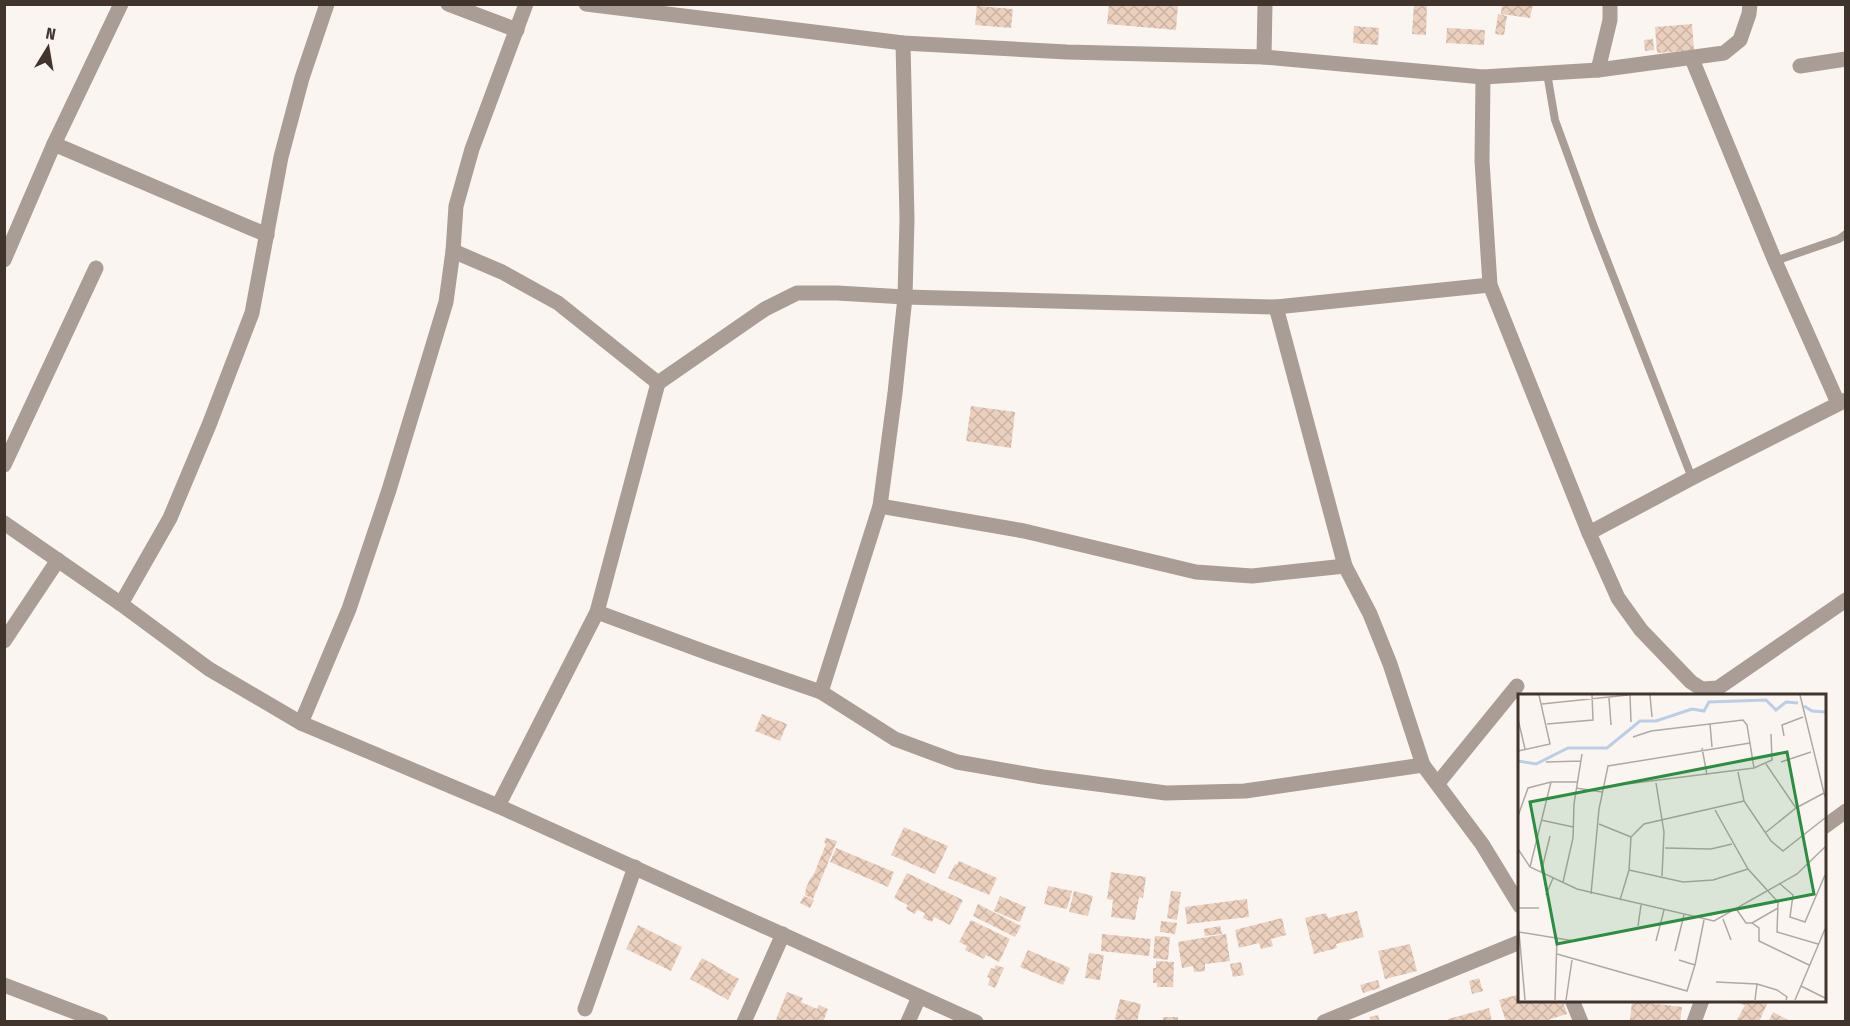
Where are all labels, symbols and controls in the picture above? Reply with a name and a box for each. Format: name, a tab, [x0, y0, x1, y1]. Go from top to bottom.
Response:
north arrow	[18, 18, 78, 78]
text: N	[44, 24, 57, 44]
inset map	[1518, 694, 1826, 1002]

